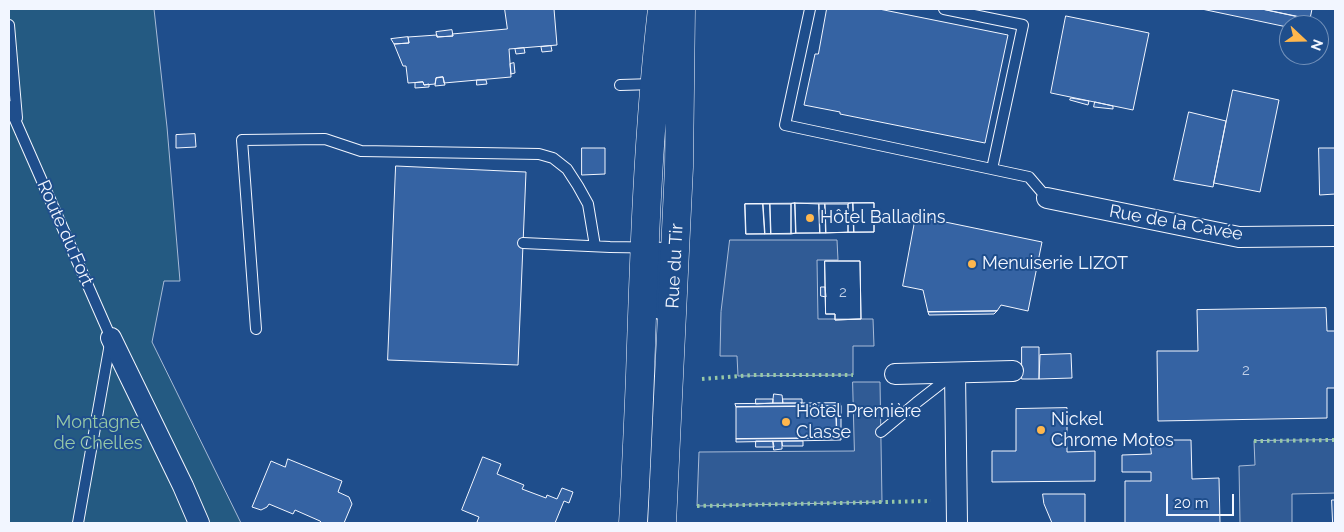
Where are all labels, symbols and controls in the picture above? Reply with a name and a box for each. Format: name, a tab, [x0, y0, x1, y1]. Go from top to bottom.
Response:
north arrow	[1279, 15, 1329, 65]
text: N	[1308, 37, 1326, 53]
street label: Route du Fort	[32, 177, 98, 289]
street label: Rue de la Cavée	[1107, 201, 1245, 245]
place label: Hôtel Balladins	[820, 207, 945, 229]
marker: Hôtel Balladins	[804, 212, 816, 224]
street label: Rue du Tir	[662, 223, 688, 309]
place label: Menuiserie LIZOT	[982, 253, 1128, 275]
marker: Menuiserie LIZOT	[966, 258, 978, 270]
house number: 2	[839, 283, 847, 301]
house number: 2	[1242, 361, 1250, 379]
place label: Hôtel Première Classe	[796, 401, 921, 444]
place label: Nickel Chrome Motos	[1051, 409, 1174, 452]
park label: Montagne de Chelles	[54, 412, 142, 454]
marker: Hôtel Première Classe	[780, 416, 792, 428]
marker: Nickel Chrome Motos	[1035, 424, 1047, 436]
scale bar	[1169, 484, 1236, 516]
text: 20 m	[1174, 494, 1209, 512]

